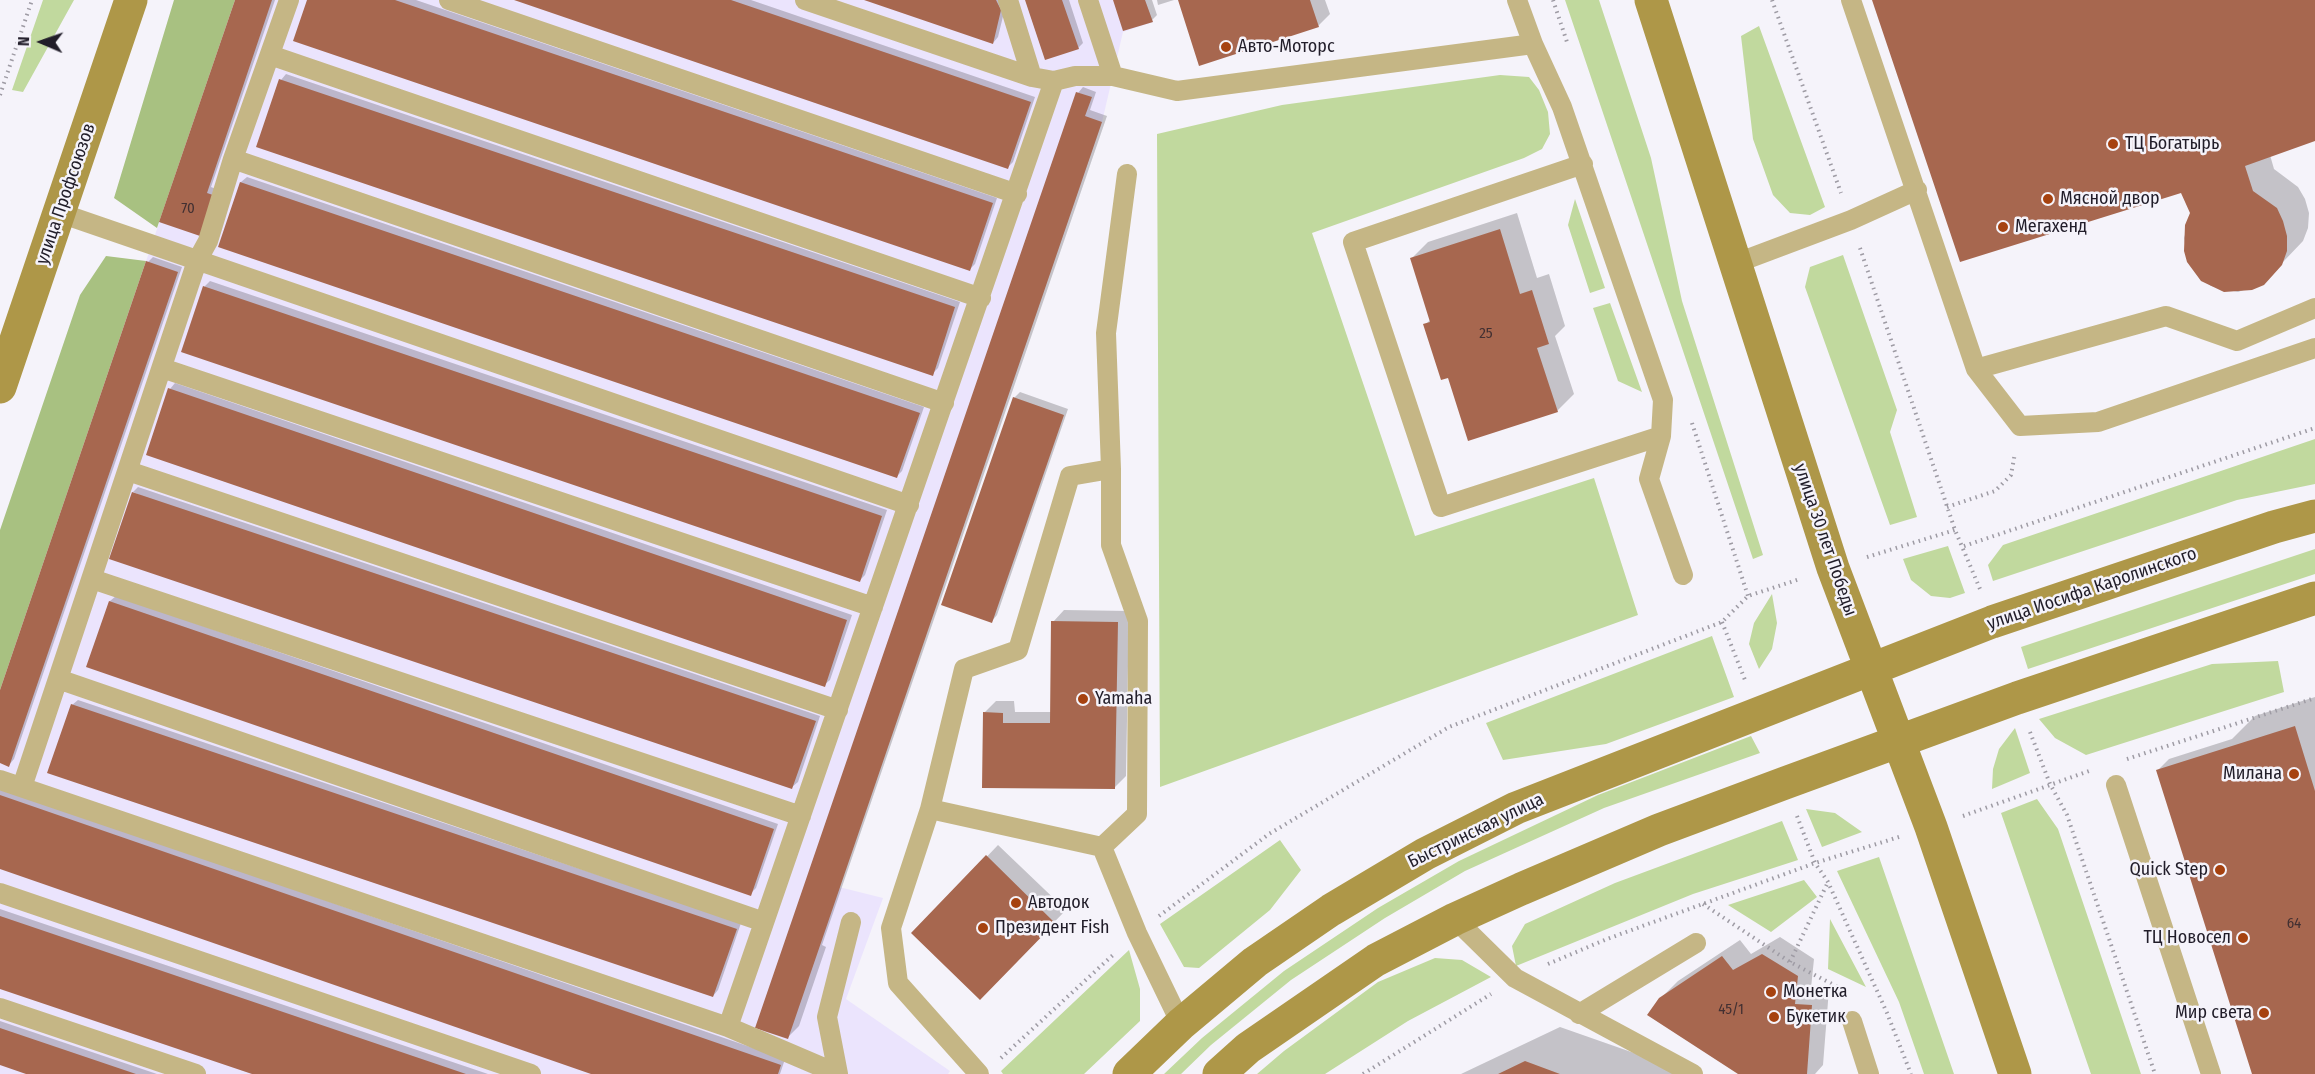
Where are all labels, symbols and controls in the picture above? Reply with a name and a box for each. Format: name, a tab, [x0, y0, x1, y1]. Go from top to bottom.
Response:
north arrow	[12, 12, 72, 72]
text: N	[14, 36, 33, 46]
place label: Авто-Моторс	[1238, 36, 1335, 58]
marker: Авто-Моторс	[1219, 40, 1233, 54]
street label: улица Профсоюзов	[32, 121, 100, 267]
place label: ТЦ Богатырь	[2125, 133, 2219, 155]
marker: ТЦ Богатырь	[2106, 137, 2120, 151]
place label: Мясной двор	[2060, 188, 2159, 210]
marker: Мясной двор	[2041, 192, 2055, 206]
house number: 70	[181, 200, 195, 218]
place label: Мегахенд	[2015, 216, 2087, 238]
marker: Мегахенд	[1996, 220, 2010, 234]
house number: 25	[1479, 325, 1493, 343]
street label: улица 30 лет Победы	[1789, 461, 1861, 619]
street label: улица Иосифа Каролинского	[1984, 543, 2200, 635]
place label: Yamaha	[1095, 688, 1152, 710]
marker: Yamaha	[1076, 692, 1090, 706]
place label: Милана	[2223, 763, 2282, 785]
marker: Милана	[2287, 767, 2301, 781]
street label: Быстринская улица	[1405, 789, 1547, 873]
place label: Quick Step	[2129, 859, 2208, 881]
marker: Quick Step	[2213, 863, 2227, 877]
place label: Автодок	[1028, 892, 1089, 914]
marker: Автодок	[1009, 896, 1023, 910]
house number: 64	[2287, 915, 2301, 933]
place label: Президент Fish	[995, 917, 1110, 939]
marker: Президент Fish	[976, 921, 990, 935]
place label: ТЦ Новосел	[2143, 927, 2231, 949]
marker: ТЦ Новосел	[2236, 931, 2250, 945]
place label: Монетка	[1783, 981, 1848, 1003]
marker: Монетка	[1764, 985, 1778, 999]
house number: 45/1	[1718, 1001, 1744, 1019]
place label: Мир света	[2175, 1002, 2252, 1024]
place label: Букетик	[1786, 1006, 1846, 1028]
marker: Мир света	[2257, 1006, 2271, 1020]
marker: Букетик	[1767, 1010, 1781, 1024]

